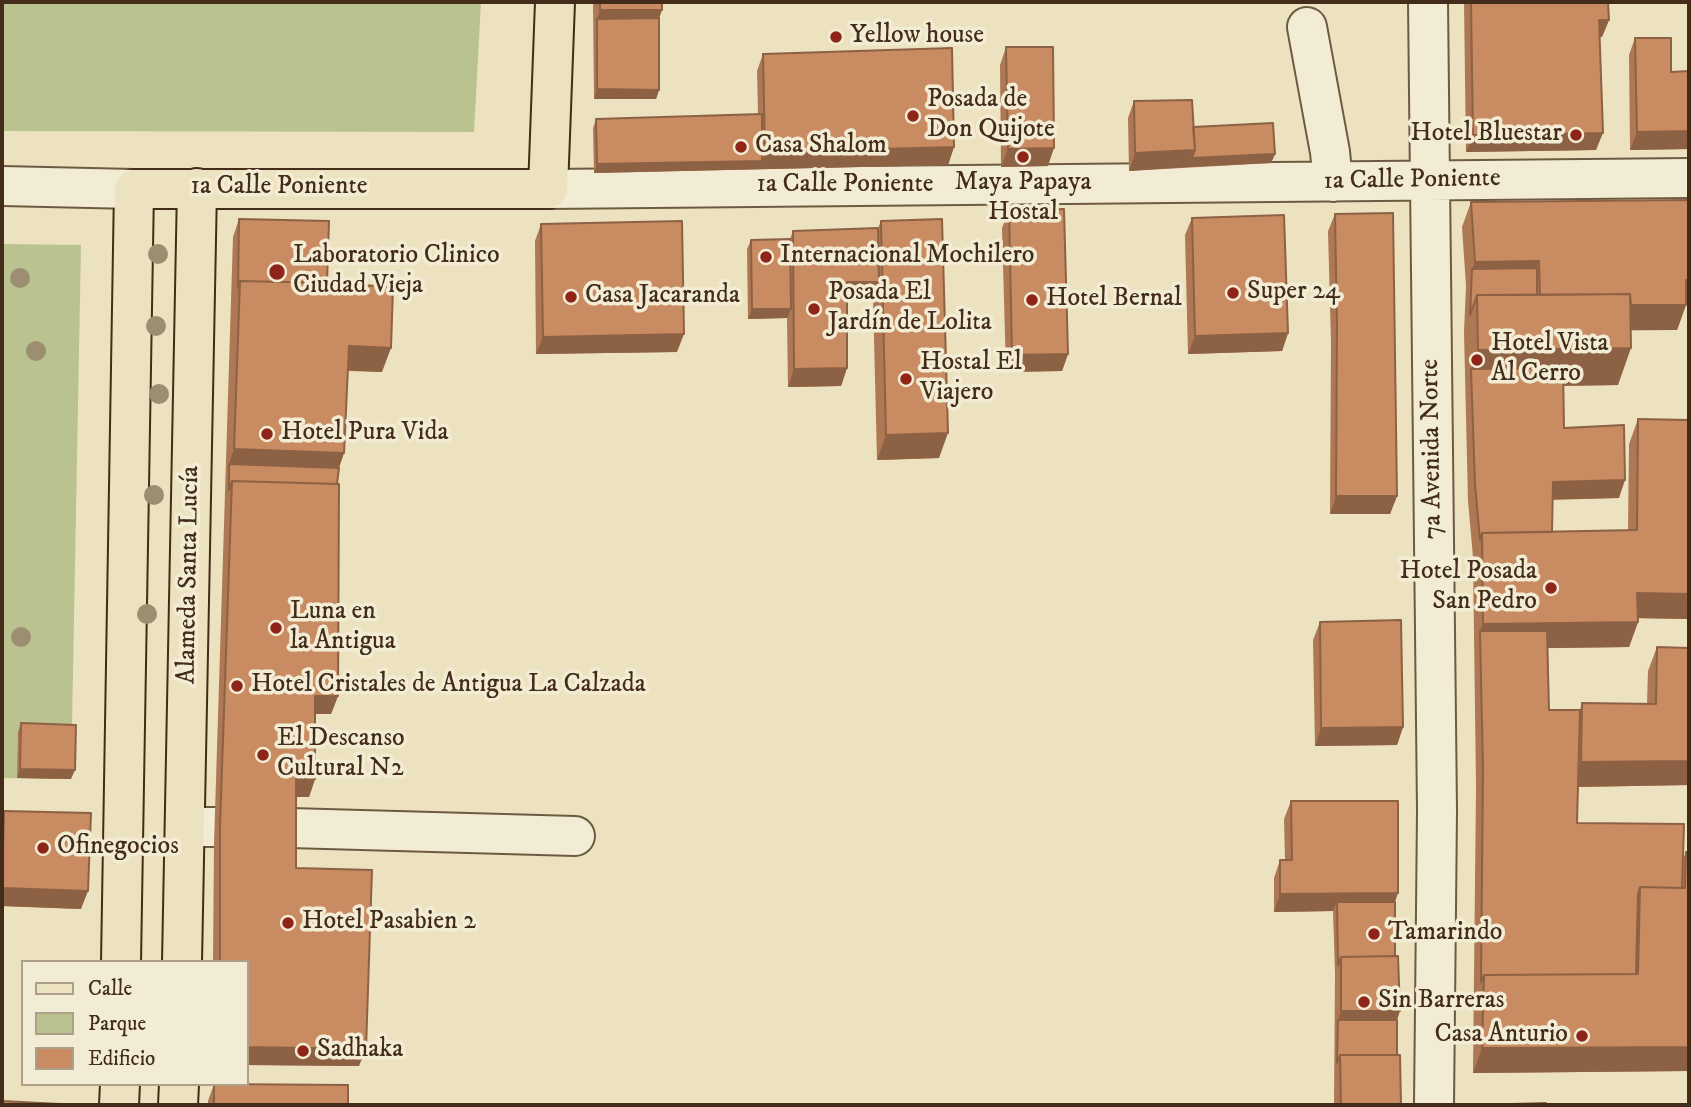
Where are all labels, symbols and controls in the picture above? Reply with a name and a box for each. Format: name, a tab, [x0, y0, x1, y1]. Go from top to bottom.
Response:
place label: Yellow house	[850, 21, 984, 53]
marker: Yellow house	[828, 29, 844, 45]
place label: Posada de Don Quijote	[927, 85, 1055, 146]
marker: Posada de Don Quijote	[905, 108, 921, 124]
place label: Hotel Bluestar	[1410, 119, 1562, 151]
marker: Hotel Bluestar	[1568, 127, 1584, 143]
place label: Casa Shalom	[755, 131, 887, 163]
marker: Casa Shalom	[733, 139, 749, 155]
marker: Maya Papaya Hostal	[1015, 149, 1031, 165]
street label: 1a Calle Poniente	[1323, 164, 1501, 198]
place label: Maya Papaya Hostal	[954, 168, 1092, 230]
street label: 1a Calle Poniente	[756, 170, 934, 202]
street label: 1a Calle Poniente	[190, 172, 368, 204]
place label: Laboratorio Clinico Ciudad Vieja	[293, 241, 500, 302]
place label: Internacional Mochilero	[780, 241, 1034, 273]
marker: Internacional Mochilero	[758, 249, 774, 265]
marker: Laboratorio Clinico Ciudad Vieja	[267, 262, 287, 282]
place label: Super 24	[1247, 277, 1340, 309]
place label: Posada El Jardín de Lolita	[828, 278, 992, 340]
place label: Casa Jacaranda	[585, 281, 740, 313]
place label: Hotel Bernal	[1046, 284, 1182, 316]
marker: Super 24	[1225, 285, 1241, 301]
marker: Casa Jacaranda	[563, 289, 579, 305]
marker: Hotel Bernal	[1024, 292, 1040, 308]
marker: Posada El Jardín de Lolita	[806, 301, 822, 317]
place label: Hotel Vista Al Cerro	[1491, 329, 1609, 390]
place label: Hostal El Viajero	[920, 348, 1022, 410]
marker: Hotel Vista Al Cerro	[1469, 352, 1485, 368]
street label: 7a Avenida Norte	[1416, 358, 1450, 540]
marker: Hostal El Viajero	[898, 371, 914, 387]
place label: Hotel Pura Vida	[281, 418, 448, 450]
marker: Hotel Pura Vida	[259, 426, 275, 442]
street label: Alameda Santa Lucía	[172, 465, 208, 685]
place label: Hotel Posada San Pedro	[1399, 557, 1537, 618]
marker: Hotel Posada San Pedro	[1543, 580, 1559, 596]
place label: Luna en la Antigua	[290, 597, 396, 658]
marker: Luna en la Antigua	[268, 620, 284, 636]
place label: Hotel Cristales de Antigua La Calzada	[251, 670, 646, 702]
marker: Hotel Cristales de Antigua La Calzada	[229, 678, 245, 694]
place label: El Descanso Cultural N2	[277, 724, 405, 786]
marker: El Descanso Cultural N2	[255, 747, 271, 763]
place label: Ofinegocios	[57, 832, 179, 864]
marker: Ofinegocios	[35, 840, 51, 856]
place label: Hotel Pasabien 2	[302, 907, 476, 939]
marker: Hotel Pasabien 2	[280, 915, 296, 931]
place label: Tamarindo	[1388, 918, 1502, 950]
marker: Tamarindo	[1366, 926, 1382, 942]
legend	[21, 960, 248, 1086]
text: Calle	[88, 976, 132, 1002]
place label: Sin Barreras	[1378, 986, 1505, 1018]
marker: Sin Barreras	[1356, 994, 1372, 1010]
text: Parque	[88, 1011, 146, 1037]
place label: Casa Anturio	[1434, 1020, 1568, 1052]
marker: Casa Anturio	[1574, 1028, 1590, 1044]
place label: Sadhaka	[317, 1035, 403, 1067]
marker: Sadhaka	[295, 1043, 311, 1059]
text: Edificio	[88, 1046, 155, 1072]

